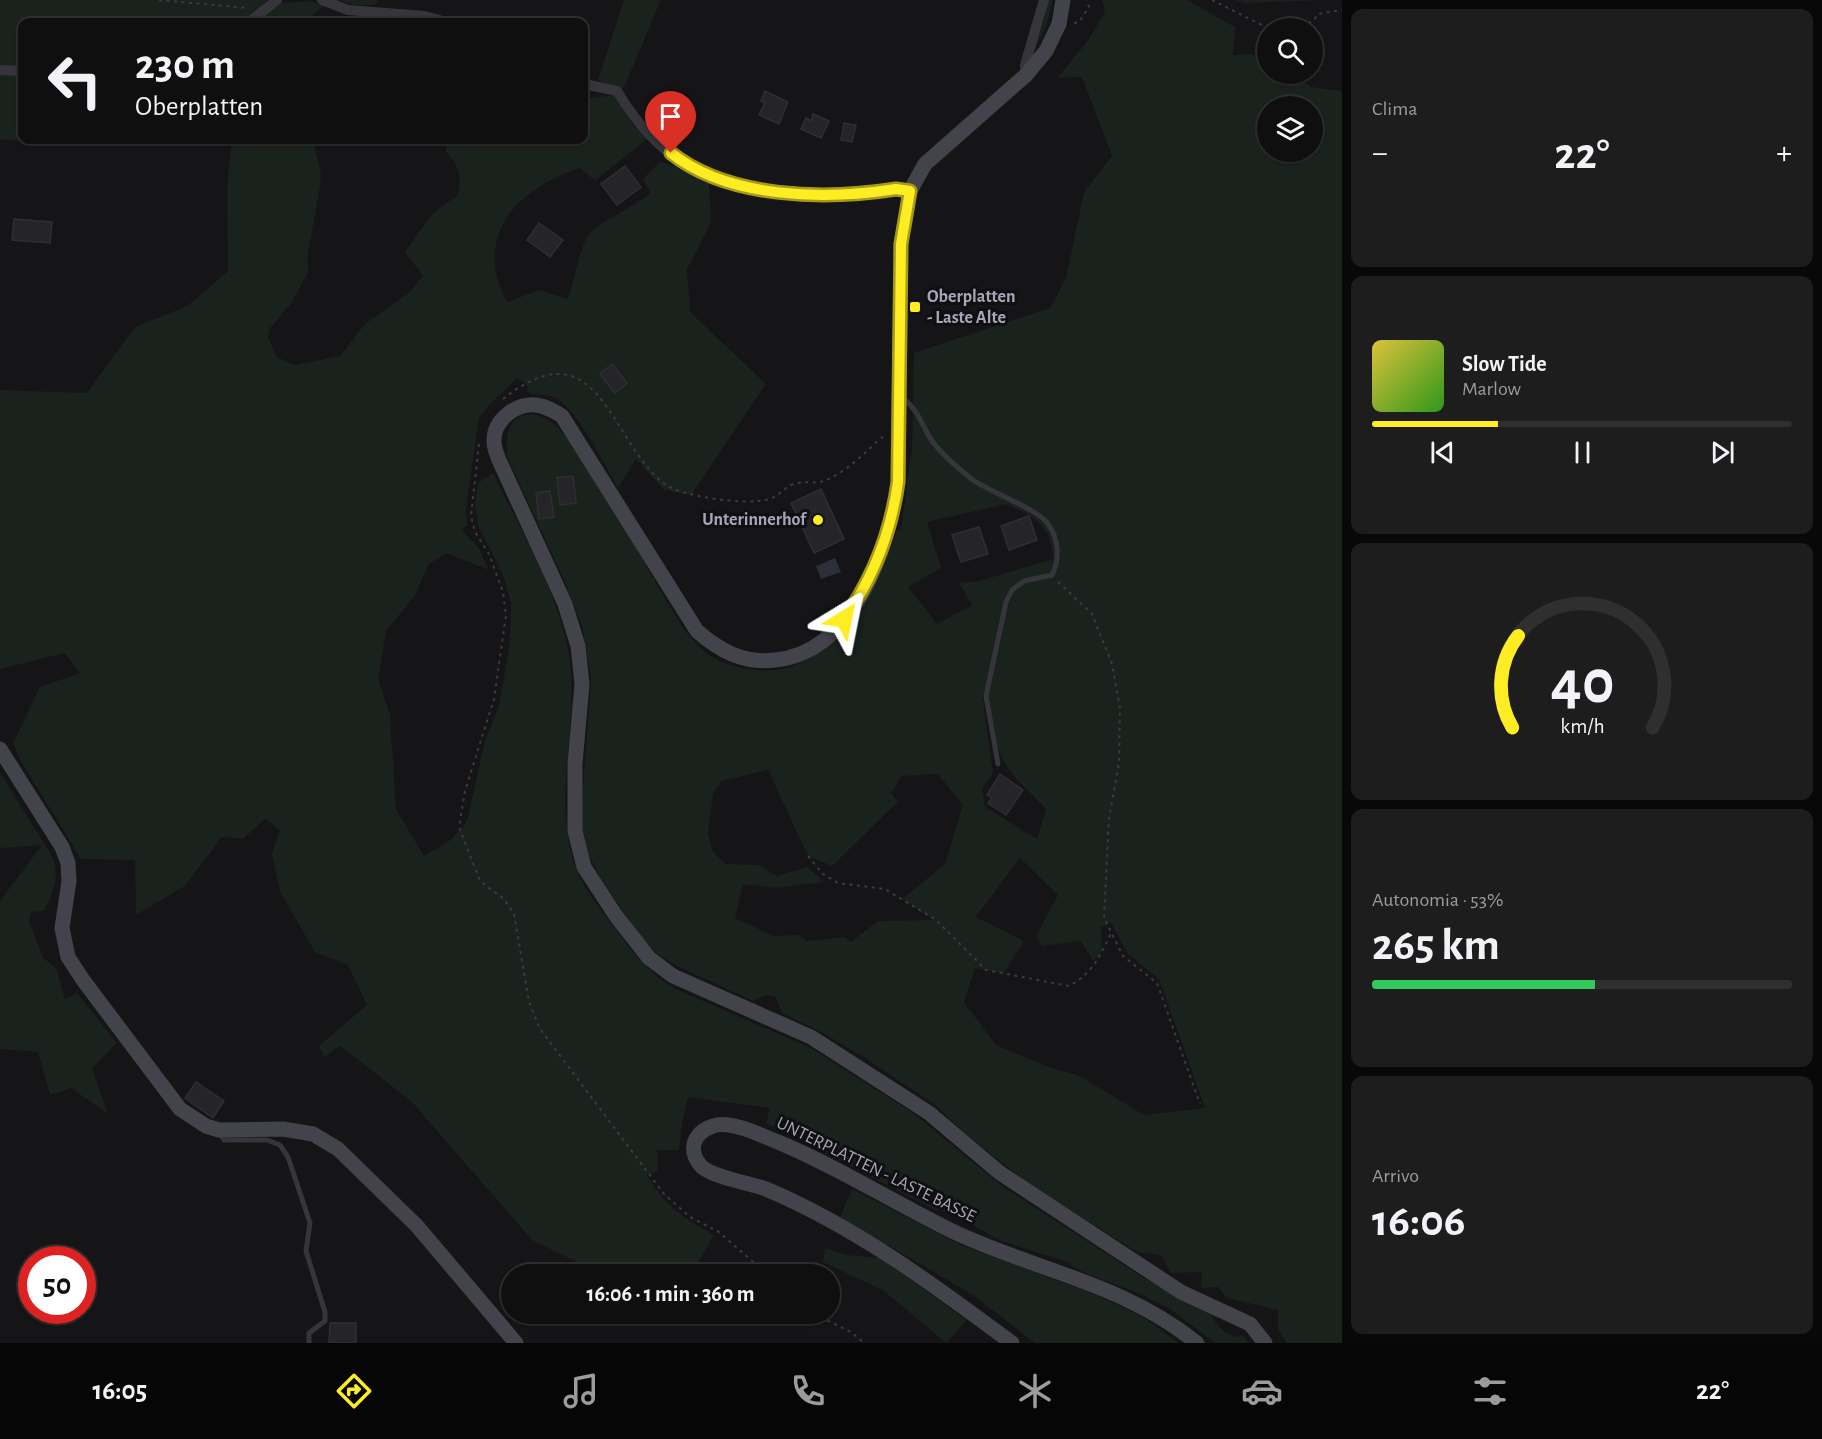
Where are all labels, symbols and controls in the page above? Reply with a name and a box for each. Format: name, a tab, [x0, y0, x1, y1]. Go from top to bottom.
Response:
map controls	[1257, 18, 1323, 162]
button: search	[1257, 18, 1323, 84]
icon: left	[36, 42, 114, 120]
text: 230 m	[135, 44, 235, 86]
pin	[645, 91, 696, 153]
text: Oberplatten	[135, 93, 263, 120]
button: layers	[1257, 96, 1323, 162]
text: Clima	[1372, 99, 1417, 119]
icon: arrive	[654, 100, 687, 133]
text: 22°	[1554, 132, 1610, 177]
text: −	[1372, 137, 1388, 170]
text: +	[1776, 137, 1792, 170]
place label: Oberplatten - Laste Alte	[927, 288, 1016, 327]
marker: Oberplatten - Laste Alte	[908, 300, 922, 314]
text: Slow Tide	[1462, 353, 1547, 375]
text: Marlow	[1462, 379, 1521, 399]
icon: previous	[1426, 436, 1459, 469]
icon: pause	[1566, 436, 1599, 469]
icon: next	[1706, 436, 1739, 469]
place label: Unterinnerhof	[702, 511, 808, 529]
marker: Unterinnerhof	[811, 513, 825, 527]
position arrow	[812, 587, 876, 651]
text: 40	[1550, 653, 1614, 715]
text: km/h	[1560, 717, 1604, 738]
text: Autonomia · 53%	[1372, 890, 1503, 910]
text: 265 km	[1372, 923, 1500, 968]
street label: UNTERPLATTEN - LASTE BASSE	[773, 1114, 979, 1226]
text: Arrivo	[1372, 1166, 1419, 1186]
text: 16:06	[1372, 1199, 1465, 1244]
speed limit sign: 50	[18, 1246, 96, 1324]
text: 16:06 · 1 min · 360 m	[586, 1283, 755, 1305]
icon: directions	[333, 1370, 375, 1412]
icon: music	[560, 1370, 602, 1412]
icon: phone	[787, 1370, 829, 1412]
icon: climate	[1014, 1370, 1056, 1412]
icon: car	[1241, 1370, 1283, 1412]
icon: filters	[1469, 1370, 1511, 1412]
text: 16:05	[93, 1377, 147, 1404]
text: 22°	[1696, 1377, 1729, 1404]

